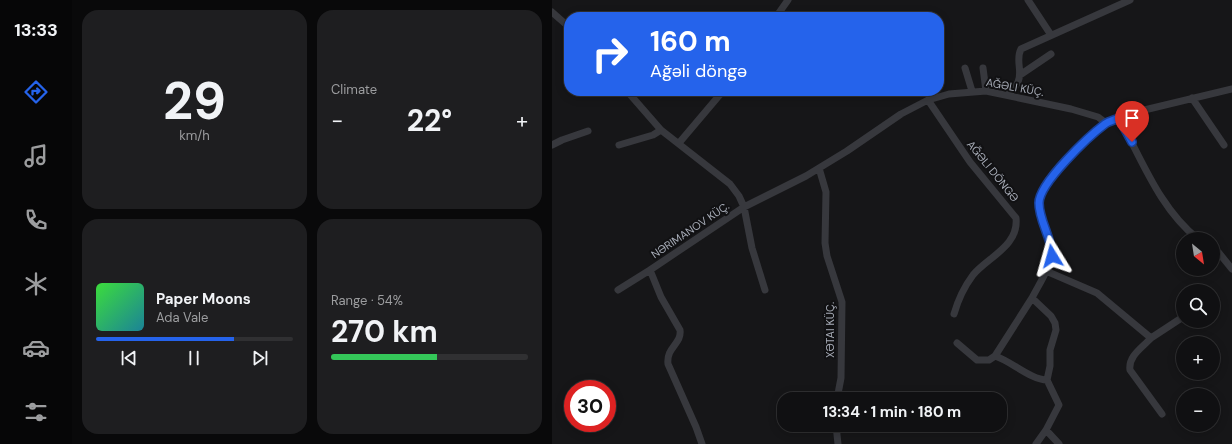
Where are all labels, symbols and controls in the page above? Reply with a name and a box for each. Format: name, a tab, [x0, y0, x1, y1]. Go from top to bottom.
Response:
text: 13:33	[14, 18, 58, 42]
text: 160 m	[650, 23, 731, 60]
icon: right	[584, 28, 636, 80]
text: Ağəli döngə	[650, 59, 747, 83]
text: 29	[163, 67, 226, 135]
street label: AĞƏLI KÜÇ.	[985, 75, 1045, 99]
icon: directions	[22, 78, 50, 106]
text: Climate	[331, 81, 377, 98]
text: 22°	[407, 101, 452, 140]
pin	[1115, 101, 1149, 142]
text: −	[331, 106, 343, 135]
text: +	[516, 106, 528, 135]
icon: arrive	[1121, 107, 1143, 129]
text: km/h	[179, 127, 210, 144]
street label: AĞƏLI DÖNGƏ	[964, 138, 1022, 204]
icon: music	[22, 142, 50, 170]
street label: NƏRIMANOV KÜÇ.	[648, 199, 732, 261]
icon: phone	[22, 206, 50, 234]
north arrow	[1176, 232, 1220, 276]
map controls	[1176, 232, 1220, 432]
position arrow	[1031, 235, 1073, 277]
icon: climate	[22, 270, 50, 298]
button: search	[1176, 284, 1220, 328]
text: Paper Moons	[156, 289, 251, 309]
text: Range · 54%	[331, 292, 403, 309]
street label: XƏTAI KÜÇ.	[823, 302, 837, 358]
text: Ada Vale	[156, 309, 208, 326]
text: 270 km	[331, 312, 438, 351]
icon: car	[22, 334, 50, 362]
button: +	[1176, 336, 1220, 380]
icon: previous	[118, 347, 140, 369]
icon: pause	[183, 347, 205, 369]
icon: next	[249, 347, 271, 369]
speed limit sign: 30	[564, 380, 616, 432]
button: −	[1176, 388, 1220, 432]
icon: filters	[22, 398, 50, 426]
text: 13:34 · 1 min · 180 m	[823, 402, 961, 422]

